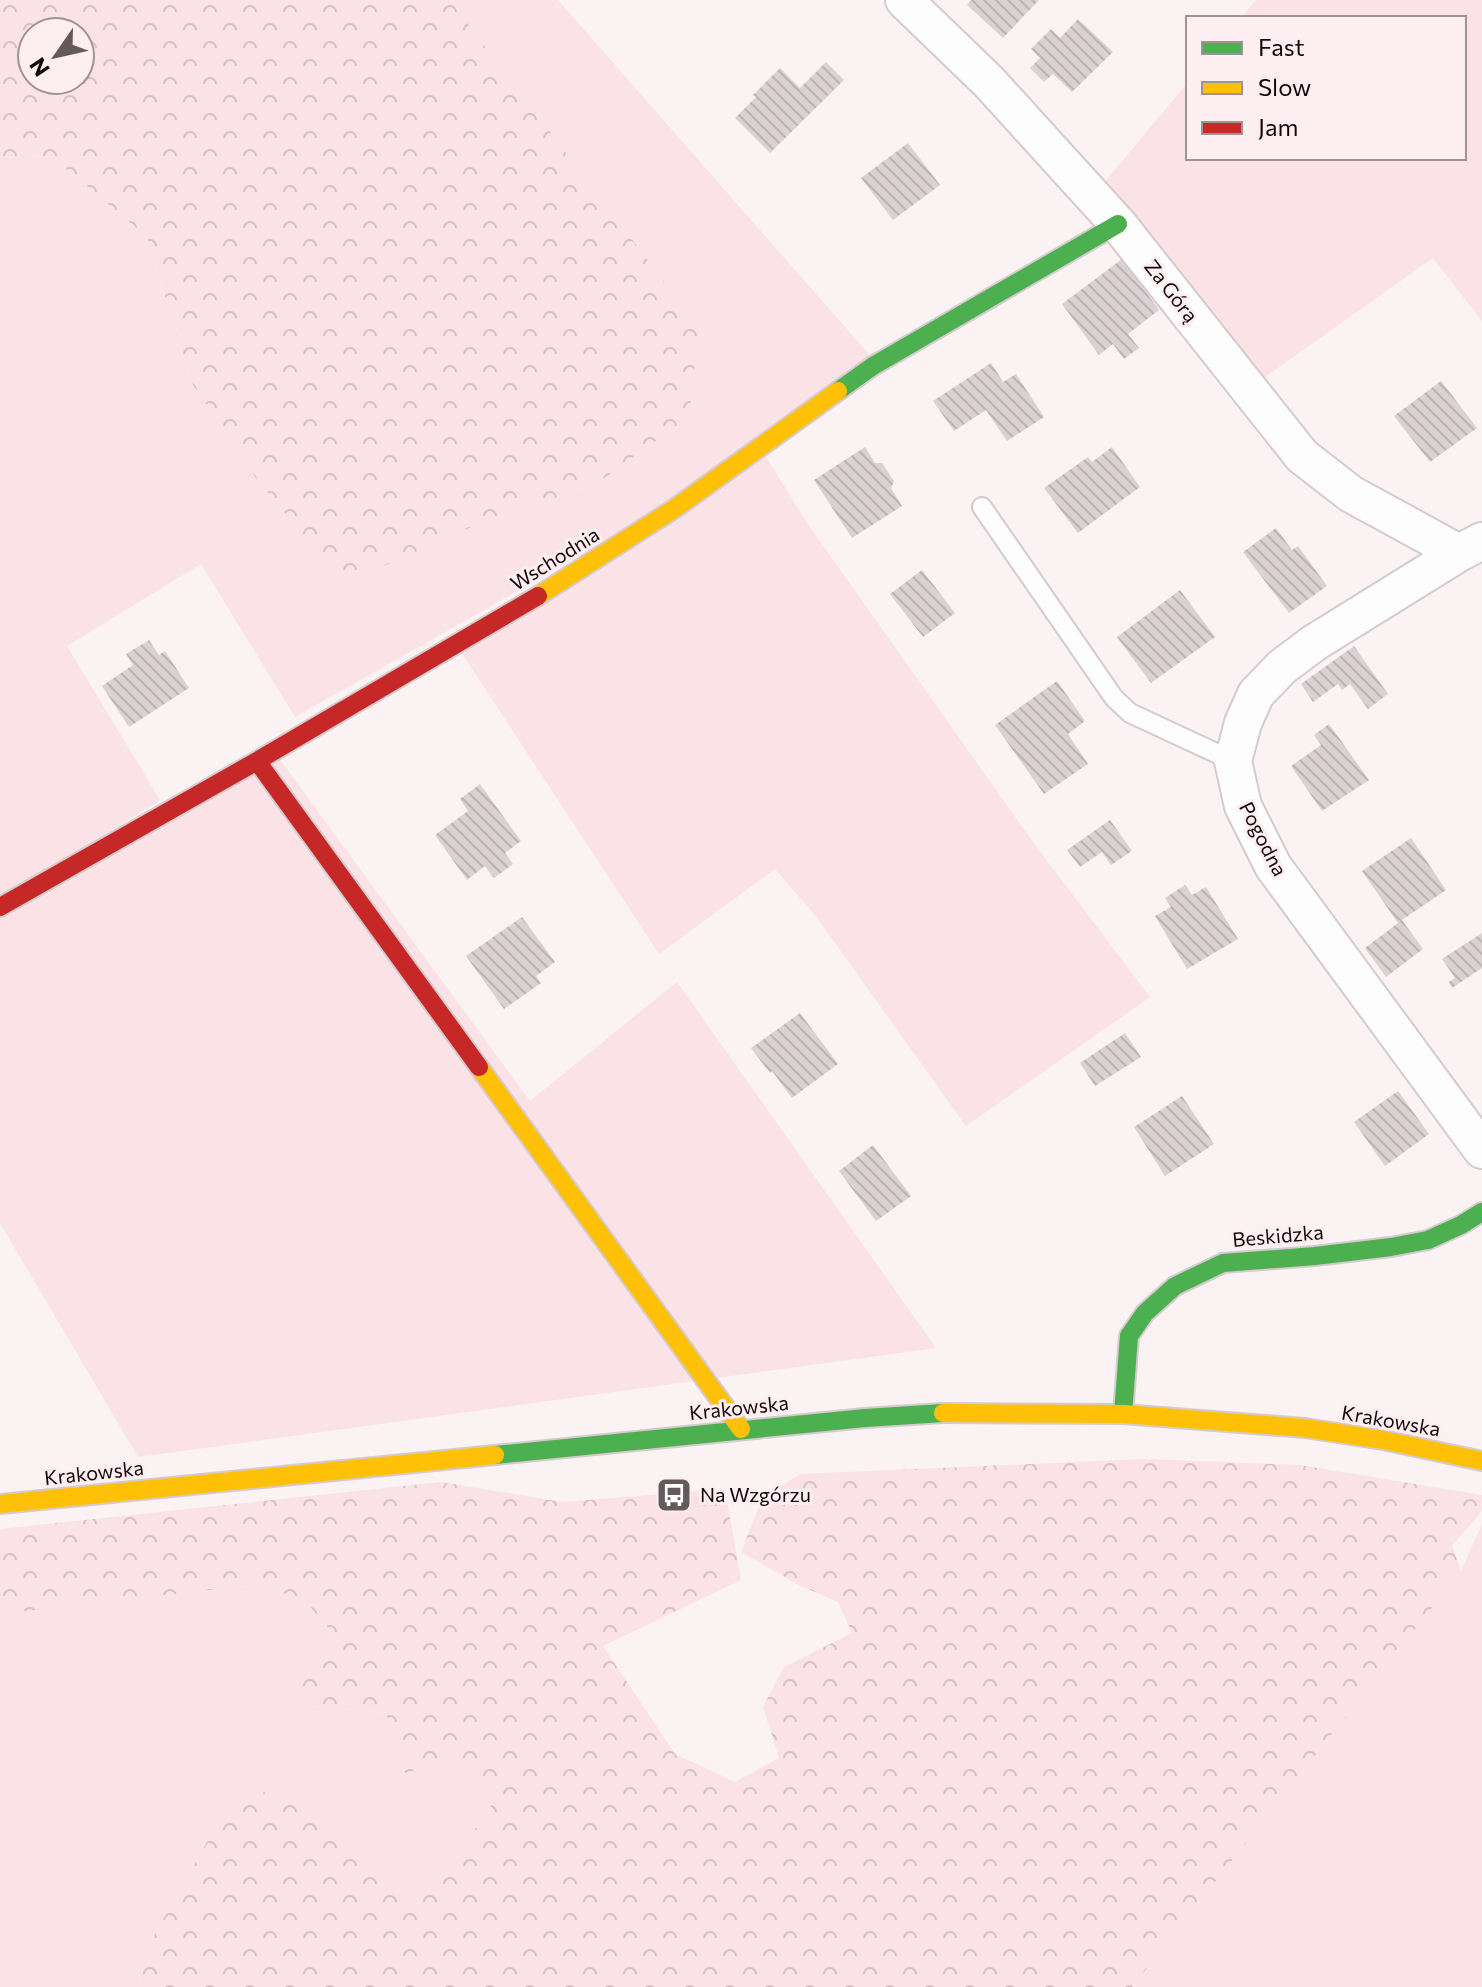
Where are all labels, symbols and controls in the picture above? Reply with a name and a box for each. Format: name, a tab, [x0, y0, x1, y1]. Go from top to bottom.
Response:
north arrow	[16, 16, 96, 96]
legend	[1186, 16, 1466, 160]
text: Fast	[1258, 32, 1305, 61]
text: N	[23, 53, 55, 82]
text: Slow	[1258, 72, 1311, 101]
text: Jam	[1258, 112, 1298, 141]
street label: Za Górą	[1140, 254, 1204, 326]
street label: Wschodnia	[506, 521, 603, 595]
street label: Pogodna	[1235, 797, 1293, 880]
street label: Beskidzka	[1231, 1219, 1324, 1251]
street label: Krakowska	[688, 1390, 790, 1424]
street label: Krakowska	[1340, 1400, 1443, 1441]
street label: Krakowska	[43, 1455, 145, 1489]
bus stop icon: Na Wzgórzu	[655, 1476, 693, 1514]
place label: Na Wzgórzu	[700, 1482, 811, 1506]

